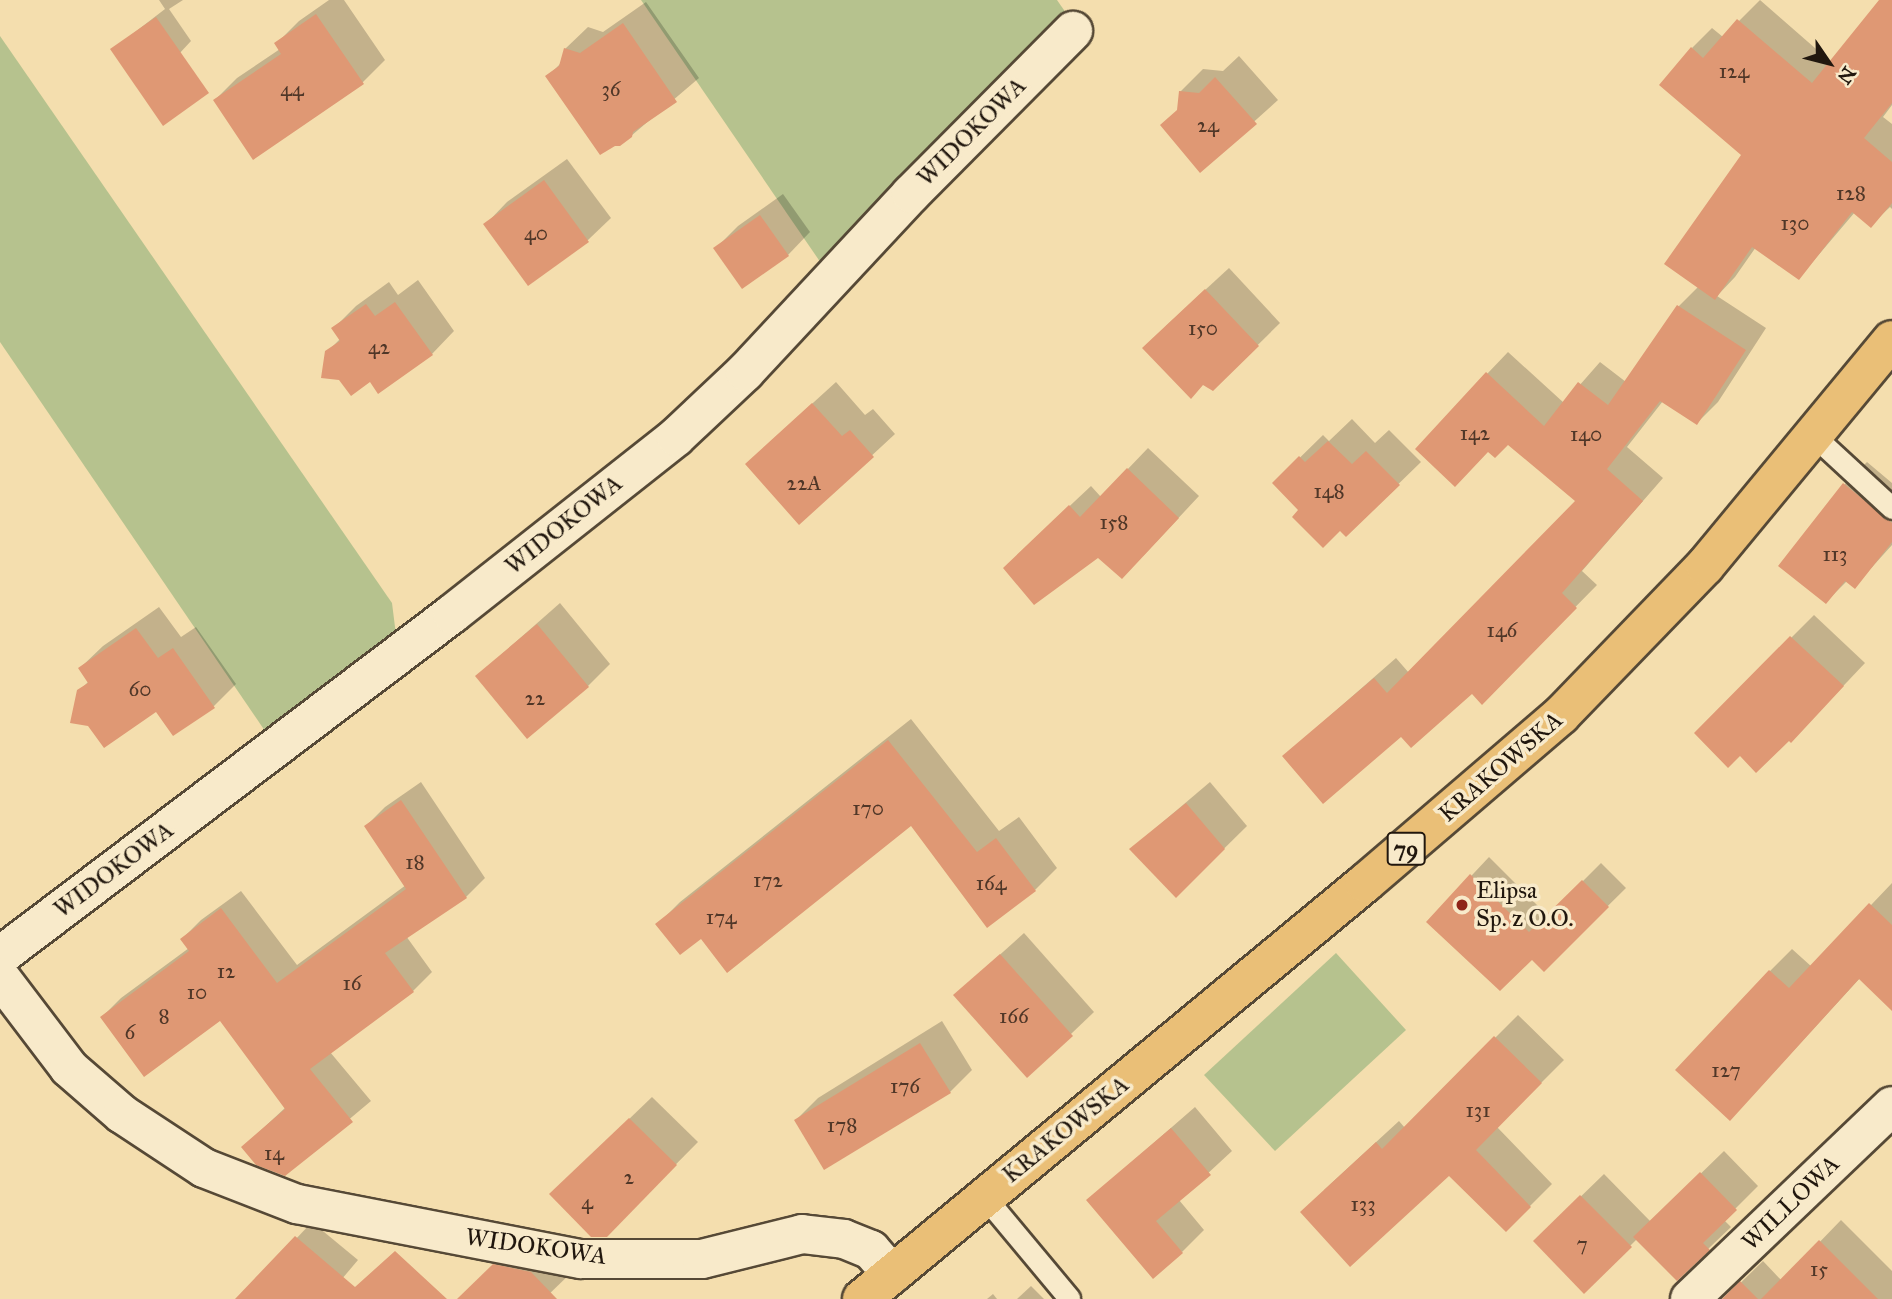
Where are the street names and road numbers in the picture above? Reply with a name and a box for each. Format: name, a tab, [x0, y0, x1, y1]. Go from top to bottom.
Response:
street label: WIDOKOWA	[912, 72, 1032, 192]
street label: WIDOKOWA	[500, 469, 628, 581]
street label: KRAKOWSKA	[1433, 706, 1569, 828]
street label: WIDOKOWA	[49, 816, 179, 924]
road number: 79	[1385, 830, 1427, 869]
street label: KRAKOWSKA	[997, 1070, 1135, 1190]
street label: WILLOWA	[1736, 1149, 1846, 1257]
street label: WIDOKOWA	[464, 1223, 608, 1271]

